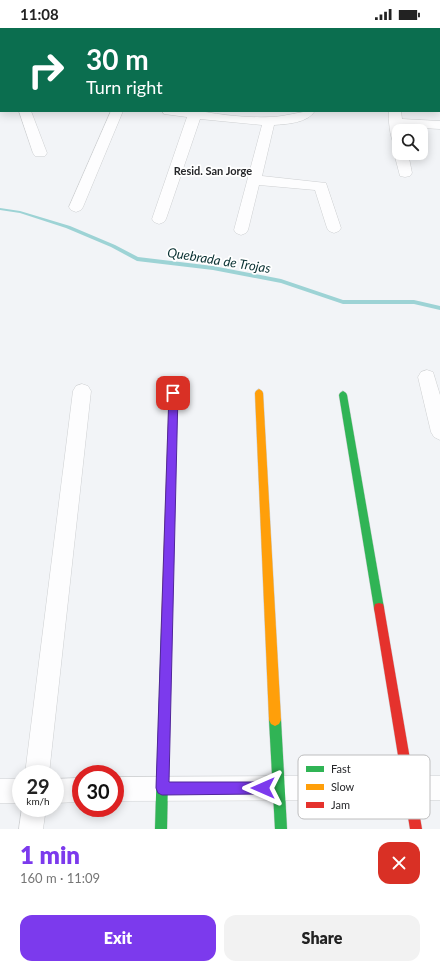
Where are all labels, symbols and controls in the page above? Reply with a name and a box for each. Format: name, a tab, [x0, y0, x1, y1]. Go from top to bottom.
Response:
text: 11:08	[20, 5, 59, 23]
text: 30 m	[86, 42, 149, 76]
icon: right	[20, 44, 72, 96]
text: Turn right	[86, 76, 163, 98]
map controls	[392, 124, 428, 160]
button: search	[392, 124, 428, 160]
district label: Resid. San Jorge	[174, 164, 252, 177]
water label: Quebrada de Trojas	[166, 244, 272, 276]
pin	[156, 376, 190, 410]
icon: arrive	[162, 382, 184, 404]
legend	[298, 755, 430, 819]
text: Fast	[331, 762, 351, 775]
speed limit sign: 30	[72, 765, 124, 817]
position arrow	[242, 767, 284, 809]
text: 29	[26, 774, 50, 798]
text: Slow	[331, 780, 355, 793]
text: km/h	[26, 795, 50, 807]
text: Jam	[331, 798, 350, 811]
text: 1 min	[20, 840, 80, 869]
button: close	[378, 842, 420, 884]
text: 160 m · 11:09	[20, 870, 100, 886]
button: Exit	[20, 915, 216, 961]
button: Share	[224, 915, 420, 961]

